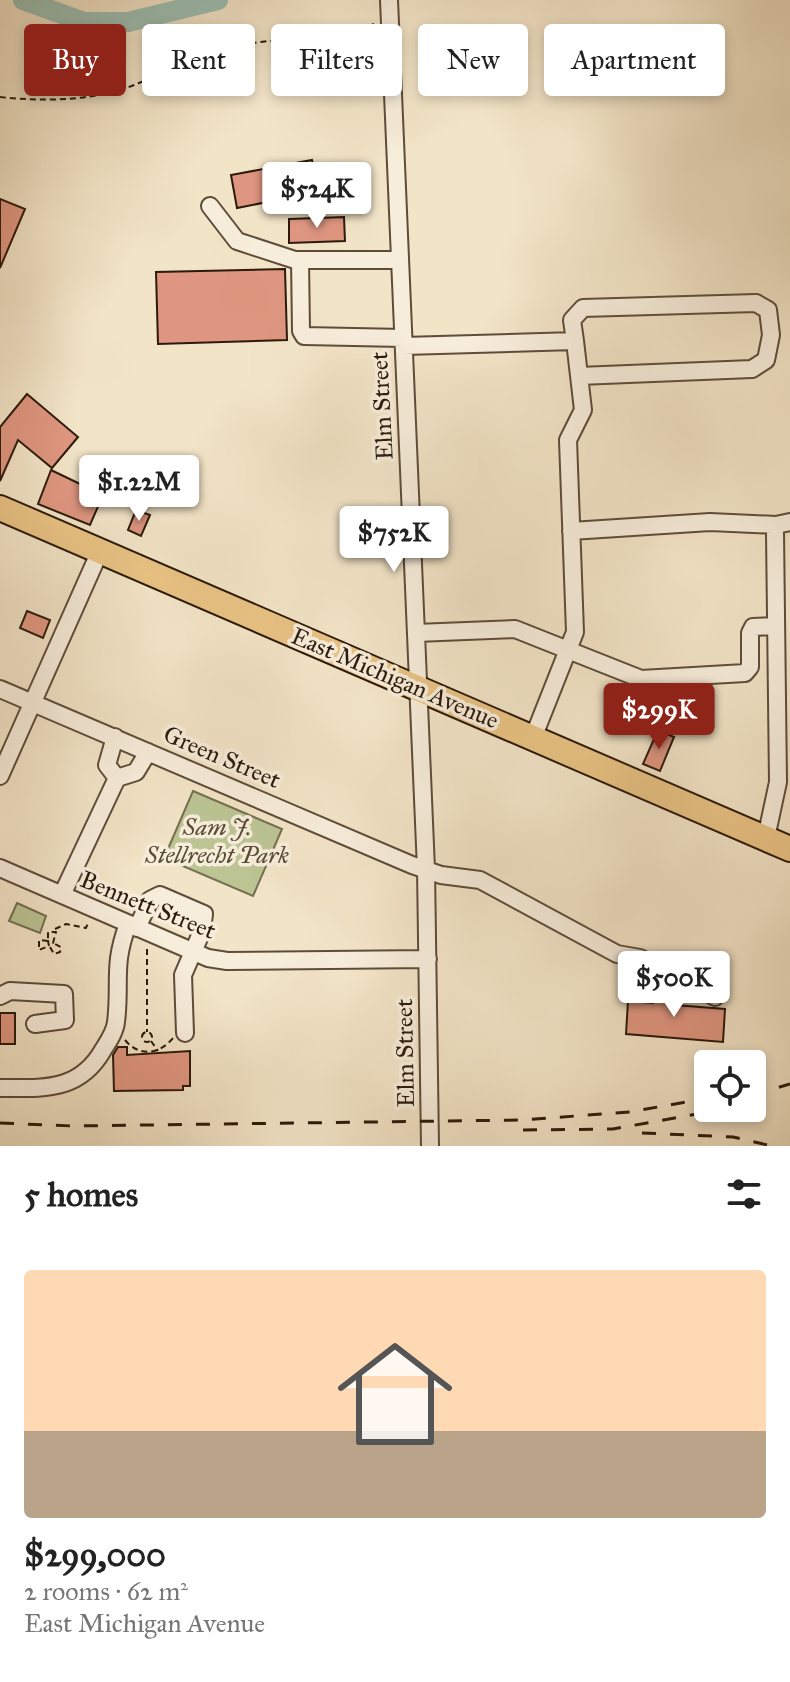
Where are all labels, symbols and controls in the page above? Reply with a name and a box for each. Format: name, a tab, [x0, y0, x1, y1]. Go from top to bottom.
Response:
chip: Buy	[24, 24, 126, 96]
chip: Rent	[142, 24, 255, 96]
chip: Filters	[271, 24, 402, 96]
chip: New	[418, 24, 528, 96]
chip: Apartment	[544, 24, 725, 96]
pin: $524K	[261, 162, 373, 230]
text: $524K	[280, 172, 354, 204]
street label: Elm Street	[364, 350, 400, 461]
pin: $1.22M	[74, 455, 204, 523]
text: $1.22M	[97, 465, 181, 497]
pin: $752K	[338, 506, 450, 574]
text: $752K	[358, 516, 430, 548]
street label: East Michigan Avenue	[287, 621, 503, 735]
pin: $299K	[603, 683, 715, 751]
text: $299K	[622, 693, 696, 725]
street label: Green Street	[159, 719, 285, 795]
park label: Sam J. Stellrecht Park	[144, 812, 289, 870]
street label: Bennett Street	[76, 864, 221, 946]
pin: $500K	[618, 951, 730, 1019]
text: $500K	[636, 961, 712, 993]
street label: Elm Street	[389, 998, 421, 1108]
map controls	[694, 1050, 766, 1122]
button: locate	[694, 1050, 766, 1122]
icon: filters	[722, 1172, 766, 1216]
text: 5 homes	[24, 1174, 138, 1215]
icon: home	[323, 1322, 467, 1466]
text: $299,000	[24, 1534, 166, 1575]
text: 2 rooms · 62 m²	[24, 1575, 188, 1607]
text: East Michigan Avenue	[24, 1607, 265, 1639]

